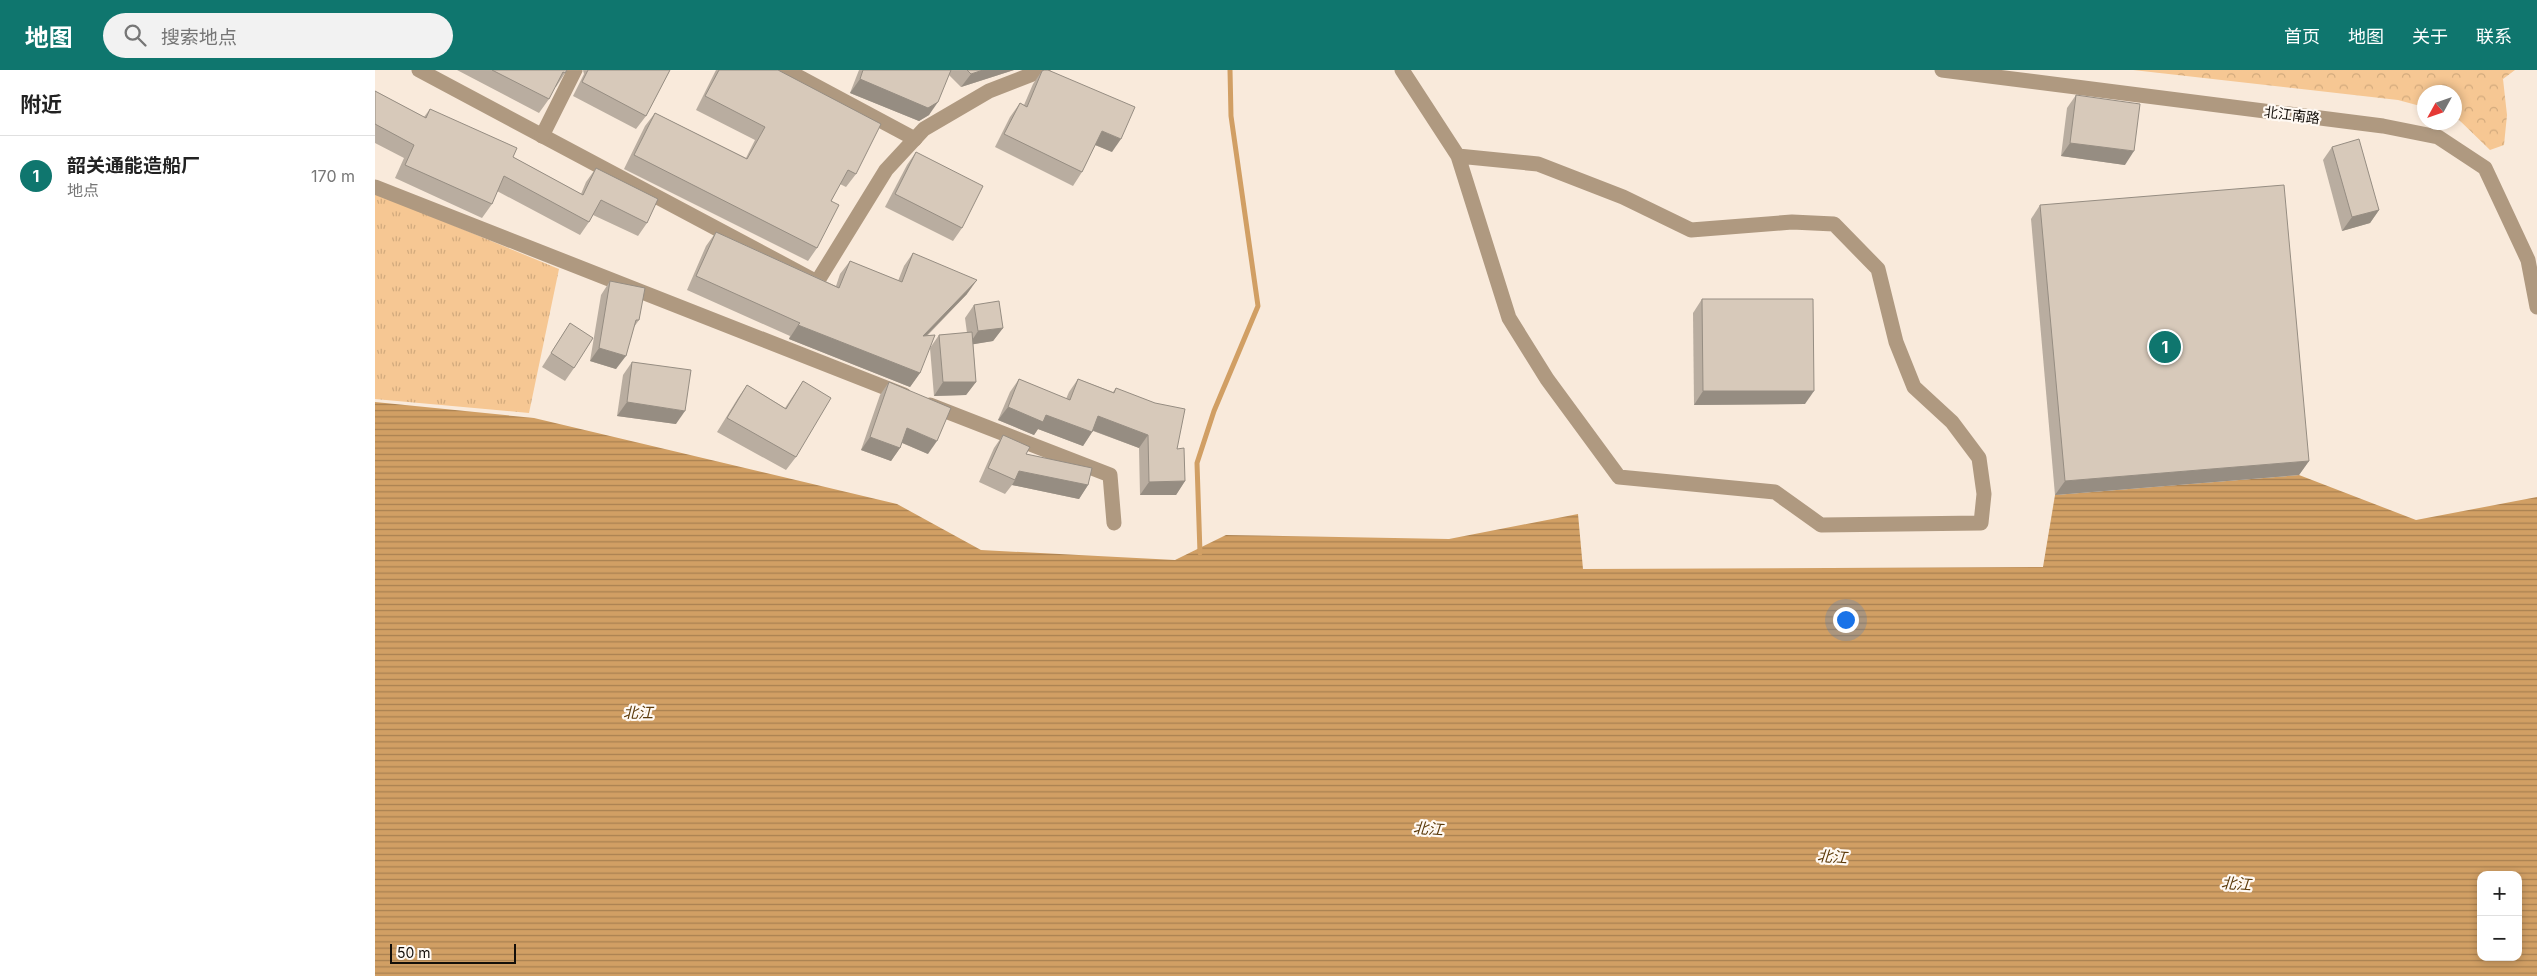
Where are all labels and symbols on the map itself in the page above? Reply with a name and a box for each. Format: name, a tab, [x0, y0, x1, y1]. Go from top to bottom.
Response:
north arrow	[2417, 85, 2462, 130]
street label: 北江南路	[2263, 103, 2321, 126]
pin: 1	[2149, 328, 2181, 366]
your location	[1833, 607, 1859, 633]
water label: 北江	[623, 703, 655, 722]
water label: 北江	[1412, 818, 1446, 839]
water label: 北江	[1816, 846, 1850, 867]
water label: 北江	[2220, 873, 2254, 894]
scale bar	[390, 941, 516, 964]

